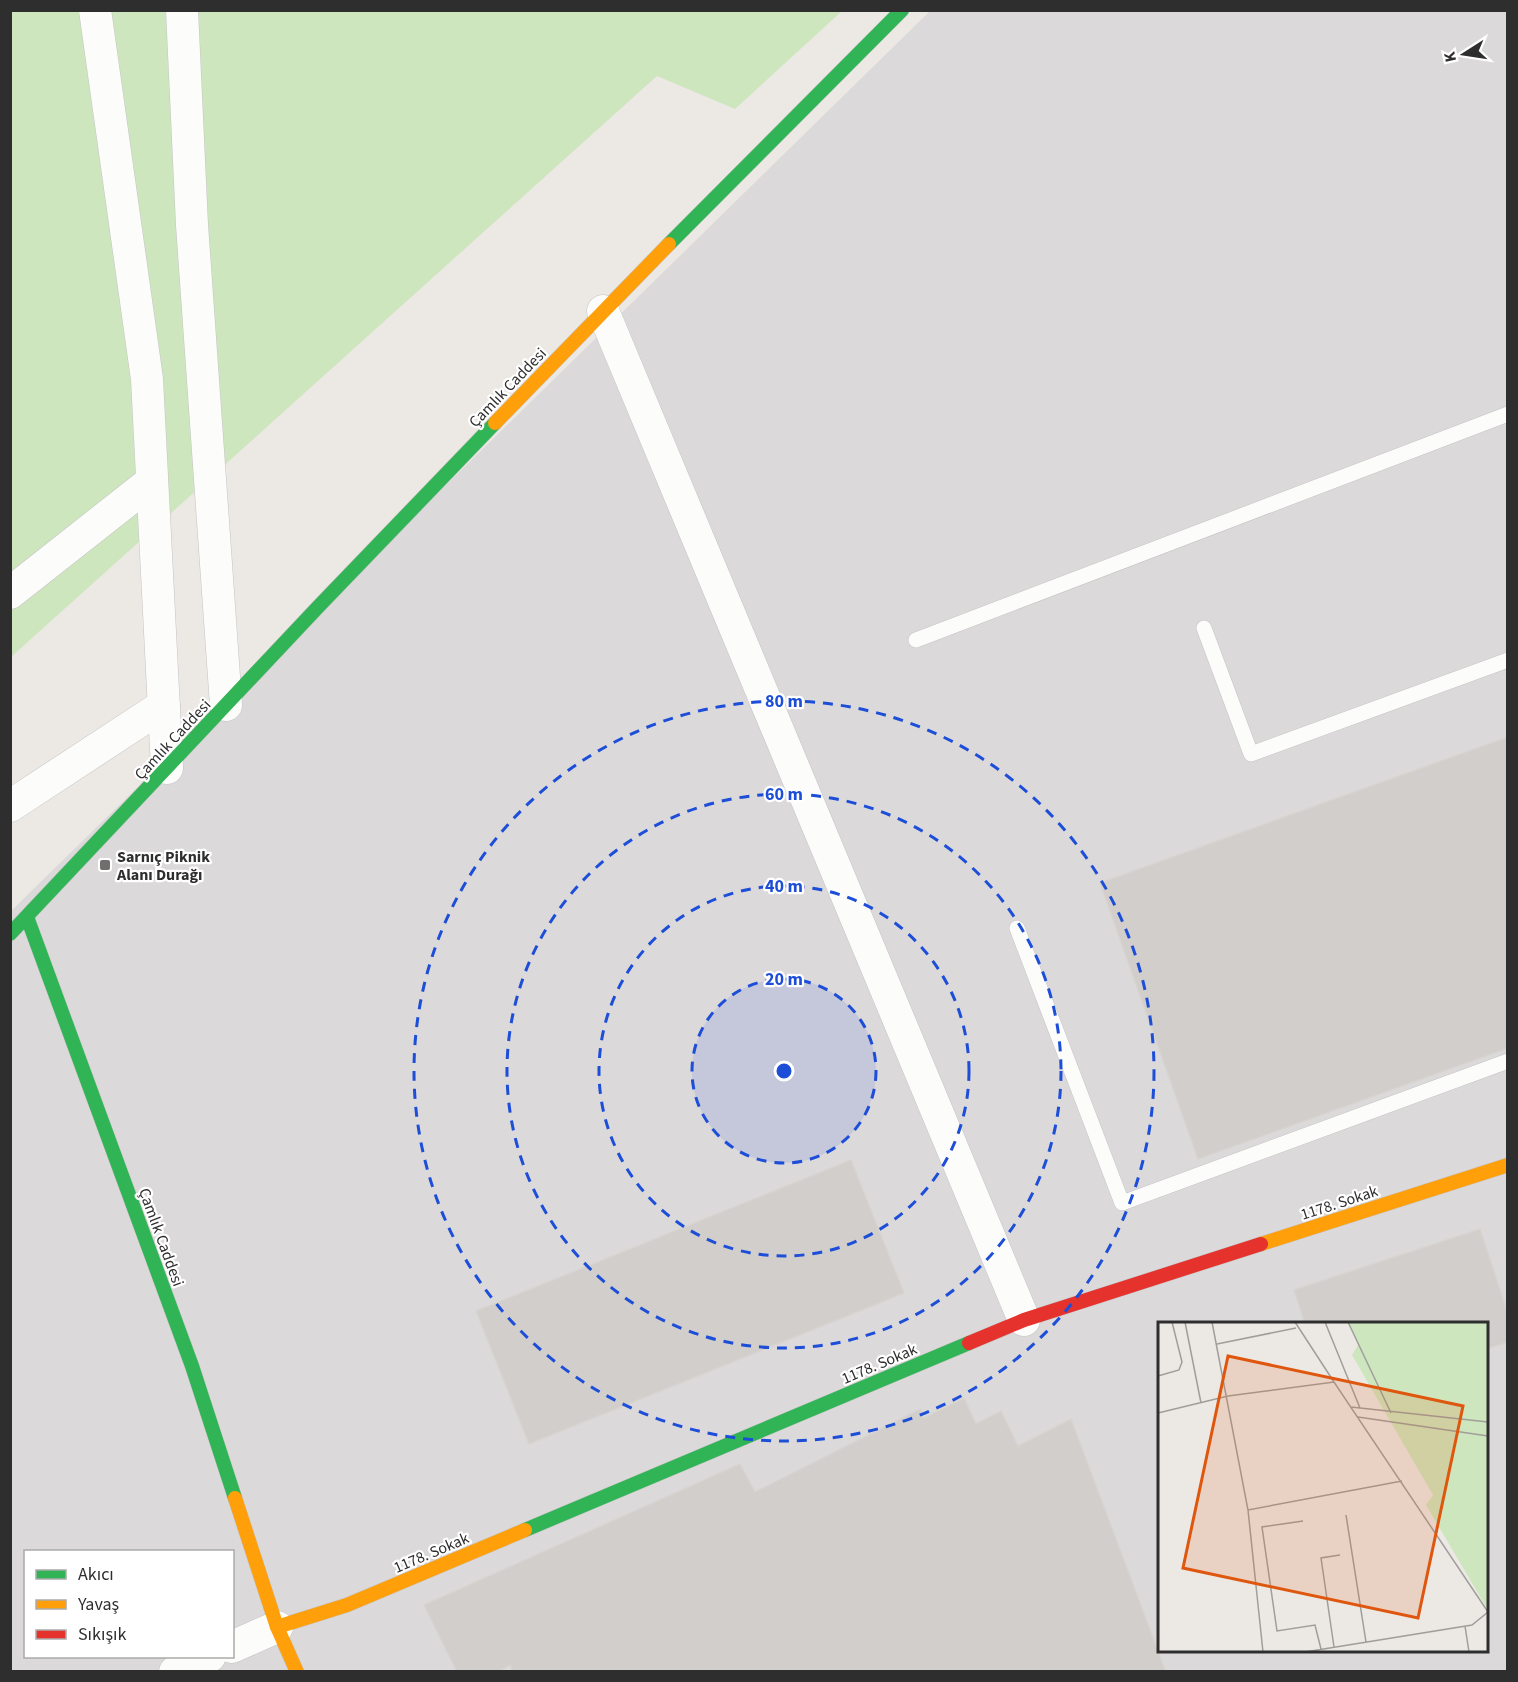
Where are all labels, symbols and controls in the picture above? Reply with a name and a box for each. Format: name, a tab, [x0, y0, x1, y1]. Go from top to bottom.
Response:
north arrow	[1434, 24, 1494, 84]
text: K	[1438, 50, 1462, 64]
street label: Çamlık Caddesi	[464, 343, 551, 432]
text: 80 m	[765, 689, 803, 714]
street label: Çamlık Caddesi	[130, 694, 216, 785]
text: 60 m	[765, 782, 803, 807]
place label: Sarnıç Piknik Alanı Durağı	[116, 846, 210, 886]
marker: Sarnıç Piknik Alanı Durağı	[98, 858, 112, 872]
text: 40 m	[765, 874, 803, 899]
text: 20 m	[765, 967, 803, 992]
centre of rings	[774, 1061, 794, 1081]
street label: 1178. Sokak	[1298, 1180, 1381, 1226]
street label: Çamlık Caddesi	[133, 1185, 189, 1290]
inset map	[1158, 1322, 1488, 1652]
street label: 1178. Sokak	[838, 1338, 921, 1390]
street label: 1178. Sokak	[390, 1527, 473, 1579]
legend	[24, 1550, 234, 1658]
text: Akıcı	[78, 1562, 114, 1587]
text: Yavaş	[77, 1592, 119, 1617]
text: Sıkışık	[78, 1622, 126, 1647]

